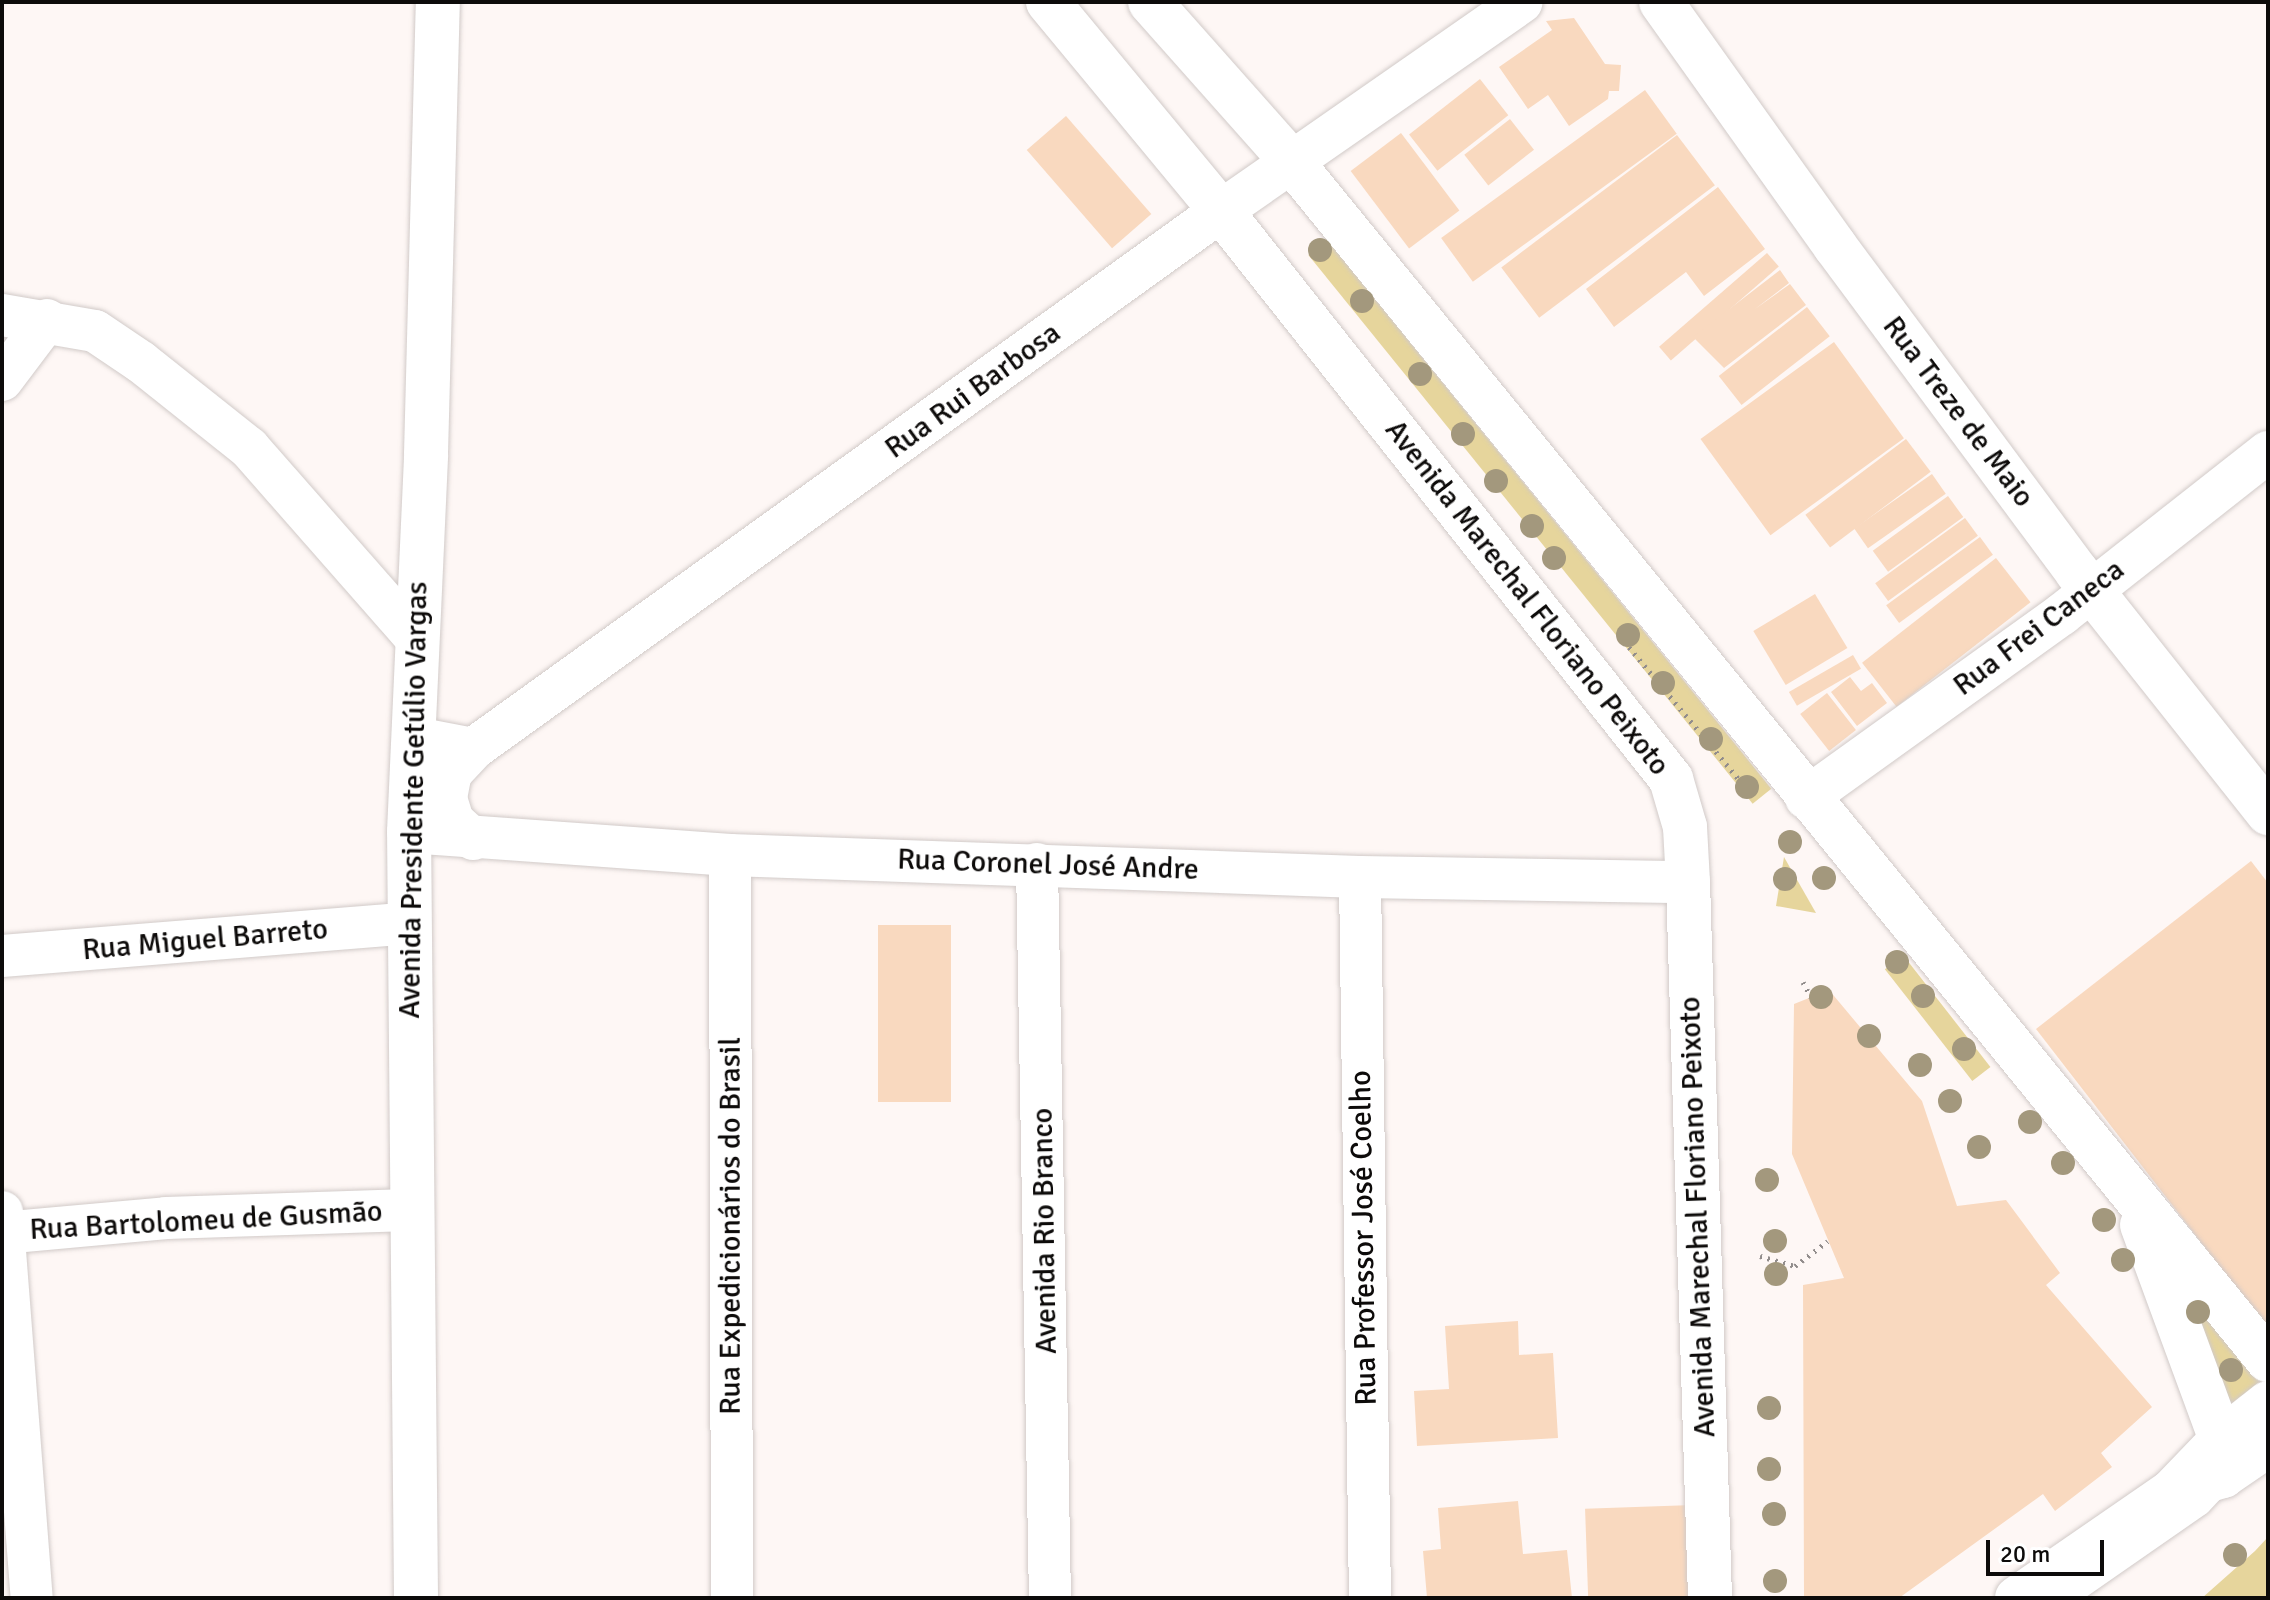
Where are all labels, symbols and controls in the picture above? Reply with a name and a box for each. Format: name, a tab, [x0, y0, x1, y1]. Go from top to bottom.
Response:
street label: Rua Treze de Maio	[1875, 309, 2041, 515]
street label: Rua Rui Barbosa	[878, 315, 1068, 467]
street label: Avenida Marechal Floriano Peixoto	[1377, 413, 1677, 783]
street label: Rua Frei Caneca	[1946, 552, 2132, 704]
street label: Avenida Presidente Getúlio Vargas	[392, 581, 436, 1019]
street label: Rua Coronel José Andre	[897, 842, 1199, 888]
street label: Rua Miguel Barreto	[81, 911, 329, 969]
street label: Avenida Marechal Floriano Peixoto	[1672, 996, 1724, 1438]
street label: Rua Expedicionários do Brasil	[713, 1037, 749, 1415]
street label: Rua Professor José Coelho	[1343, 1070, 1385, 1406]
street label: Avenida Rio Branco	[1025, 1108, 1065, 1354]
street label: Rua Bartolomeu de Gusmão	[29, 1194, 383, 1248]
scale bar	[1990, 1524, 2108, 1574]
text: 20 m	[2000, 1539, 2050, 1569]

